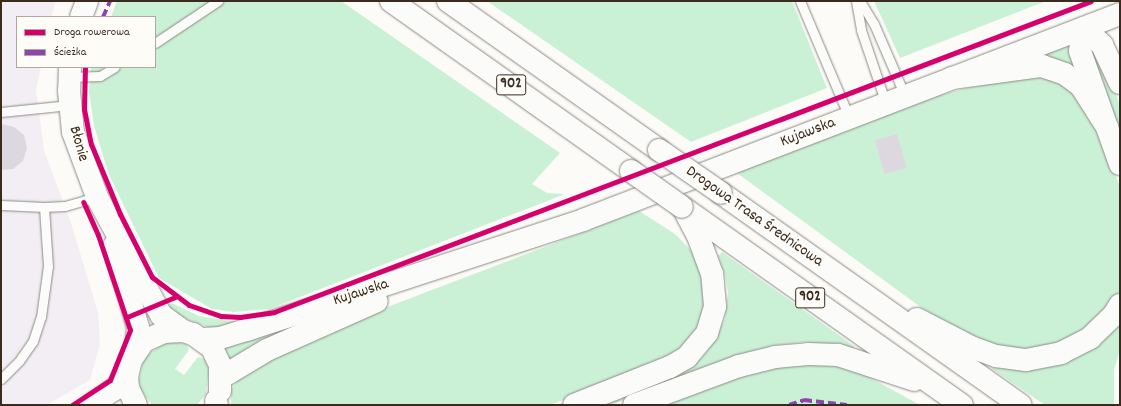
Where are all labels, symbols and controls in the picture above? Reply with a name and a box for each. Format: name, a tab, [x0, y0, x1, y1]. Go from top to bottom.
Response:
legend	[16, 16, 156, 68]
text: Droga rowerowa	[54, 24, 130, 41]
text: Ścieżka	[54, 44, 86, 61]
road number: 902	[496, 72, 526, 98]
street label: Kujawska	[778, 114, 838, 152]
street label: Błonie	[64, 124, 92, 164]
street label: Drogowa Trasa Średnicowa	[682, 162, 826, 272]
street label: Kujawska	[331, 275, 391, 311]
road number: 902	[795, 285, 825, 311]

